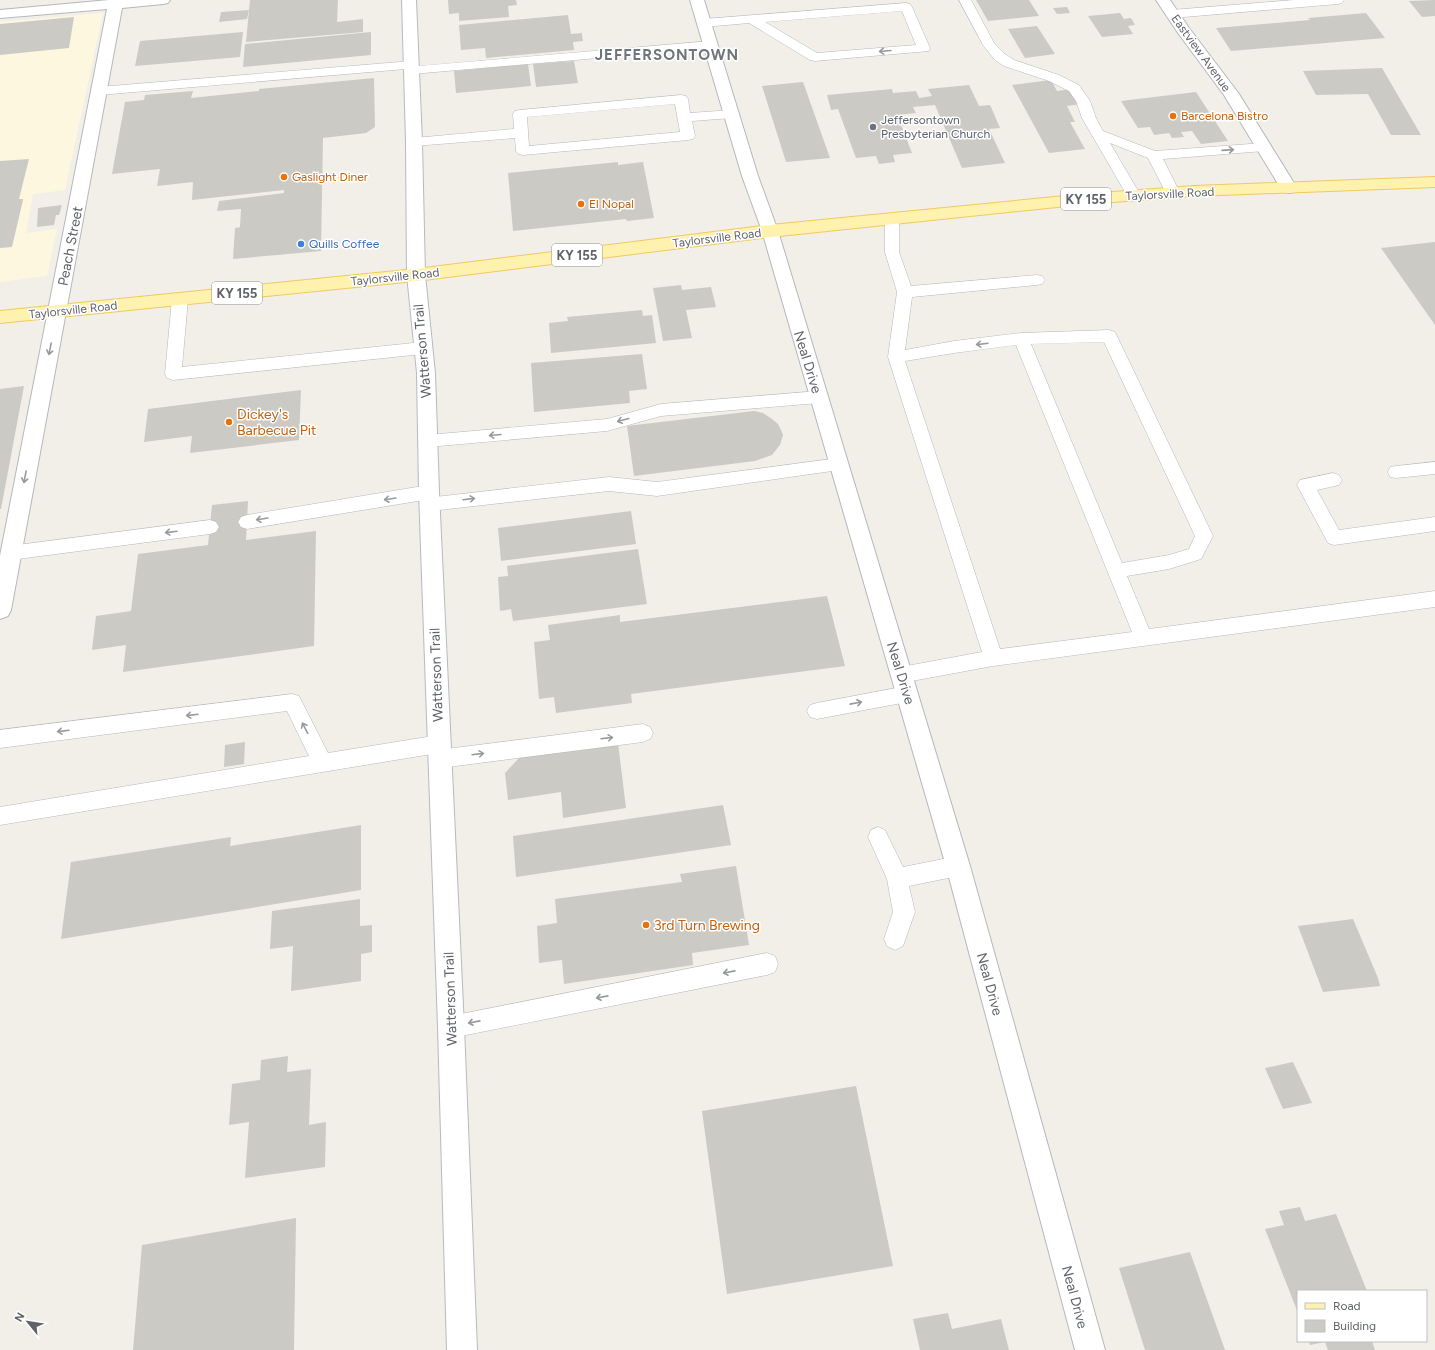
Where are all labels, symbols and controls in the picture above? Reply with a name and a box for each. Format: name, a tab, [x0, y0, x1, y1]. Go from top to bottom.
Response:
street label: Eastview Avenue	[1168, 12, 1234, 95]
district label: JEFFERSONTOWN	[595, 46, 739, 64]
one-way arrow	[879, 48, 892, 55]
place label: Barcelona Bistro	[1181, 109, 1268, 123]
marker: Barcelona Bistro	[1168, 111, 1178, 121]
place label: Jeffersontown Presbyterian Church	[881, 113, 991, 141]
marker: Jeffersontown Presbyterian Church	[868, 122, 878, 132]
one-way arrow	[1221, 146, 1234, 153]
place label: Gaslight Diner	[292, 170, 368, 184]
marker: Gaslight Diner	[279, 172, 289, 182]
street label: Taylorsville Road	[1125, 185, 1215, 203]
road number: KY 155	[1061, 188, 1111, 210]
place label: El Nopal	[589, 197, 634, 211]
marker: El Nopal	[576, 199, 586, 209]
street label: Peach Street	[54, 205, 87, 287]
street label: Taylorsville Road	[672, 226, 762, 250]
place label: Quills Coffee	[309, 237, 380, 251]
marker: Quills Coffee	[296, 239, 306, 249]
road number: KY 155	[552, 244, 602, 266]
street label: Taylorsville Road	[350, 265, 440, 289]
road number: KY 155	[212, 282, 262, 304]
street label: Taylorsville Road	[28, 298, 118, 322]
street label: Watterson Trail	[410, 303, 435, 399]
street label: Neal Drive	[790, 329, 825, 396]
one-way arrow	[976, 340, 989, 348]
one-way arrow	[46, 342, 54, 355]
place label: Dickey's Barbecue Pit	[237, 406, 316, 439]
marker: Dickey's Barbecue Pit	[224, 417, 234, 427]
one-way arrow	[617, 417, 630, 424]
one-way arrow	[489, 431, 502, 439]
one-way arrow	[21, 470, 29, 483]
one-way arrow	[384, 495, 397, 503]
one-way arrow	[462, 495, 475, 503]
one-way arrow	[256, 516, 269, 524]
one-way arrow	[165, 529, 178, 536]
street label: Watterson Trail	[426, 628, 447, 722]
street label: Neal Drive	[883, 640, 918, 707]
one-way arrow	[849, 699, 862, 707]
one-way arrow	[186, 711, 199, 719]
one-way arrow	[301, 722, 308, 734]
one-way arrow	[57, 727, 70, 735]
one-way arrow	[600, 734, 613, 741]
one-way arrow	[471, 750, 484, 758]
place label: 3rd Turn Brewing	[654, 917, 760, 934]
marker: 3rd Turn Brewing	[641, 920, 651, 930]
street label: Neal Drive	[973, 951, 1006, 1018]
street label: Watterson Trail	[440, 952, 461, 1046]
one-way arrow	[723, 968, 736, 976]
one-way arrow	[596, 994, 609, 1002]
one-way arrow	[468, 1019, 481, 1027]
street label: Neal Drive	[1058, 1264, 1091, 1331]
legend	[1297, 1290, 1427, 1342]
text: Road	[1333, 1299, 1361, 1313]
north arrow	[8, 1302, 48, 1342]
text: N	[12, 1310, 28, 1324]
text: Building	[1333, 1319, 1376, 1333]

